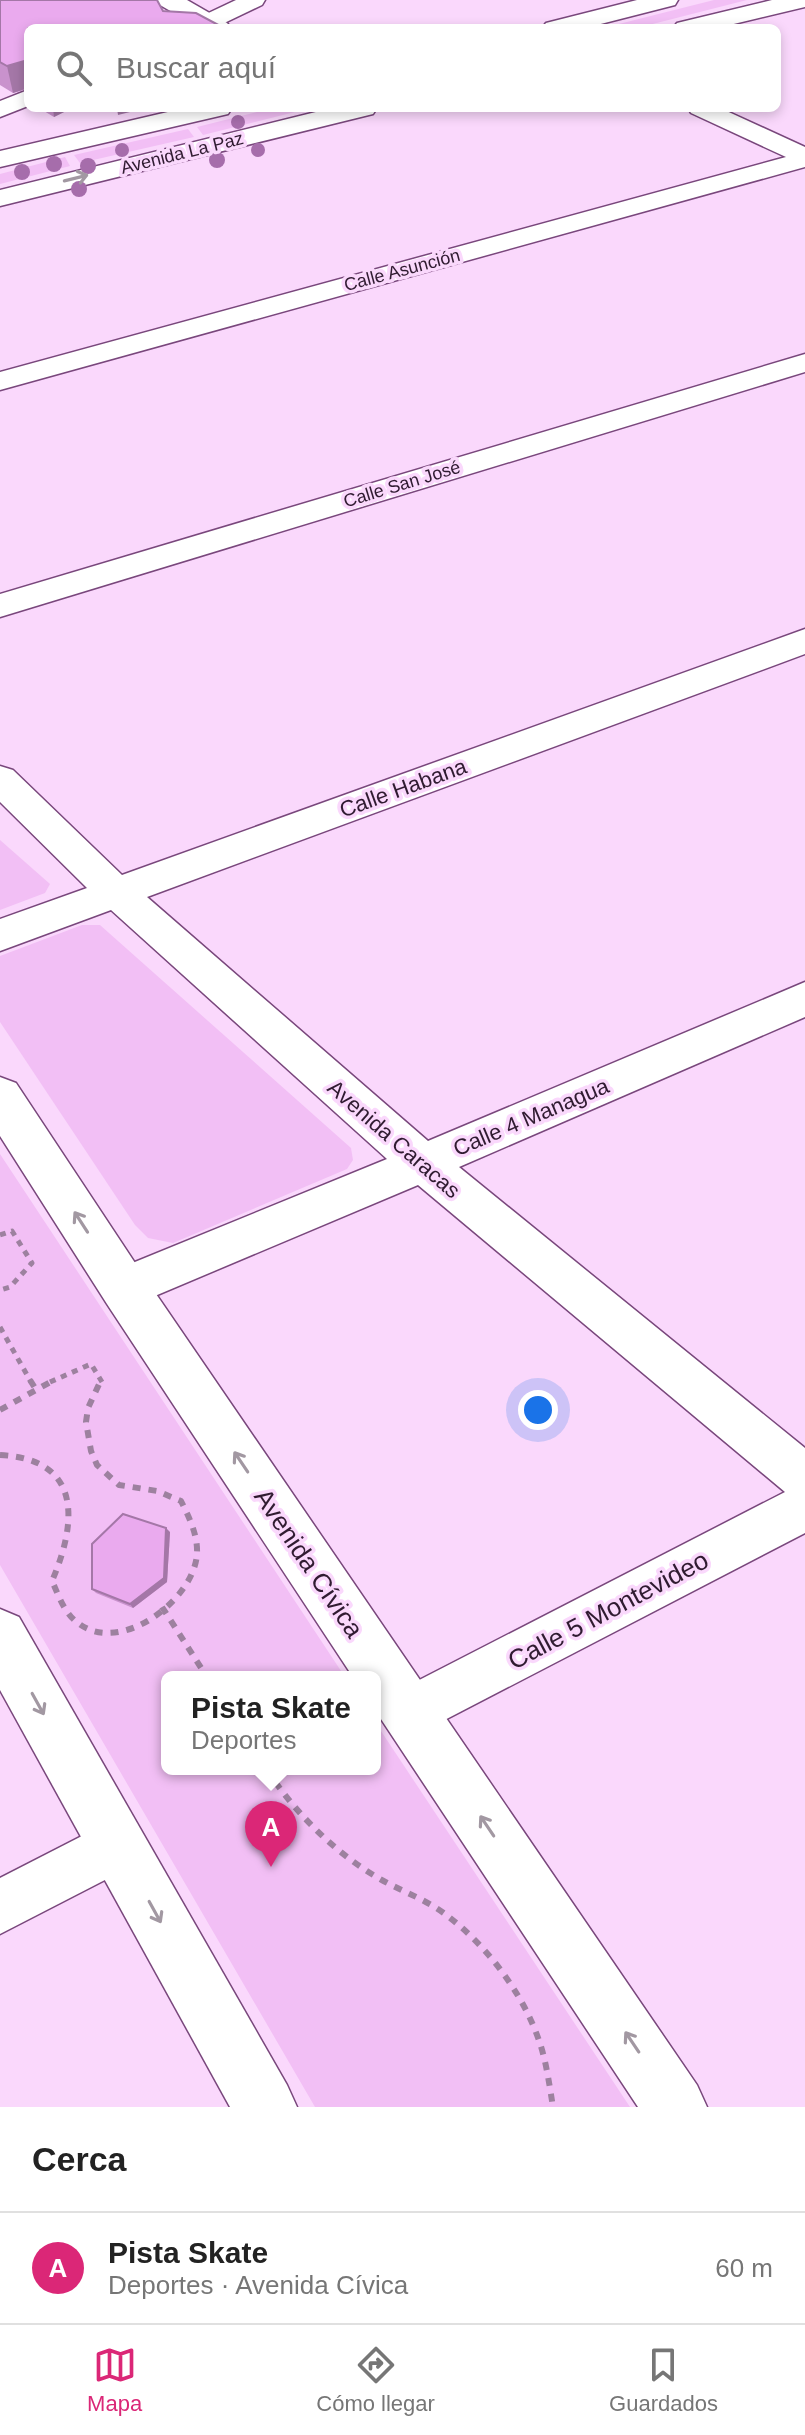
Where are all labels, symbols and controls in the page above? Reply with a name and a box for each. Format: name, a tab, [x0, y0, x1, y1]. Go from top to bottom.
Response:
search box	[24, 24, 781, 112]
icon: search	[52, 46, 96, 90]
text: Buscar aquí	[116, 51, 276, 84]
street label: Avenida La Paz	[119, 128, 245, 178]
one-way arrow	[62, 170, 88, 185]
street label: Calle Asunción	[342, 245, 462, 295]
street label: Calle San José	[341, 457, 463, 511]
street label: Calle Habana	[336, 753, 471, 823]
street label: Calle 4 Managua	[450, 1073, 613, 1161]
street label: Avenida Caracas	[323, 1075, 465, 1203]
one-way arrow	[73, 1212, 90, 1234]
your location	[518, 1390, 558, 1430]
one-way arrow	[233, 1452, 249, 1474]
street label: Avenida Cívica	[248, 1483, 370, 1644]
street label: Calle 5 Montevideo	[503, 1545, 713, 1675]
popup	[161, 1671, 381, 1775]
text: Pista Skate	[191, 1691, 351, 1724]
one-way arrow	[31, 1692, 46, 1716]
text: Deportes	[191, 1725, 296, 1755]
pin: A	[245, 1801, 297, 1867]
one-way arrow	[478, 1816, 495, 1838]
one-way arrow	[148, 1900, 164, 1924]
one-way arrow	[623, 2032, 640, 2054]
text: Cerca	[32, 2140, 127, 2178]
text: Pista Skate	[108, 2236, 268, 2269]
text: A	[49, 2253, 67, 2283]
text: 60 m	[715, 2253, 773, 2283]
text: Deportes · Avenida Cívica	[108, 2270, 408, 2300]
tab: Mapa	[87, 2343, 142, 2417]
tab: Cómo llegar	[316, 2343, 435, 2417]
tab: Guardados	[609, 2343, 718, 2417]

